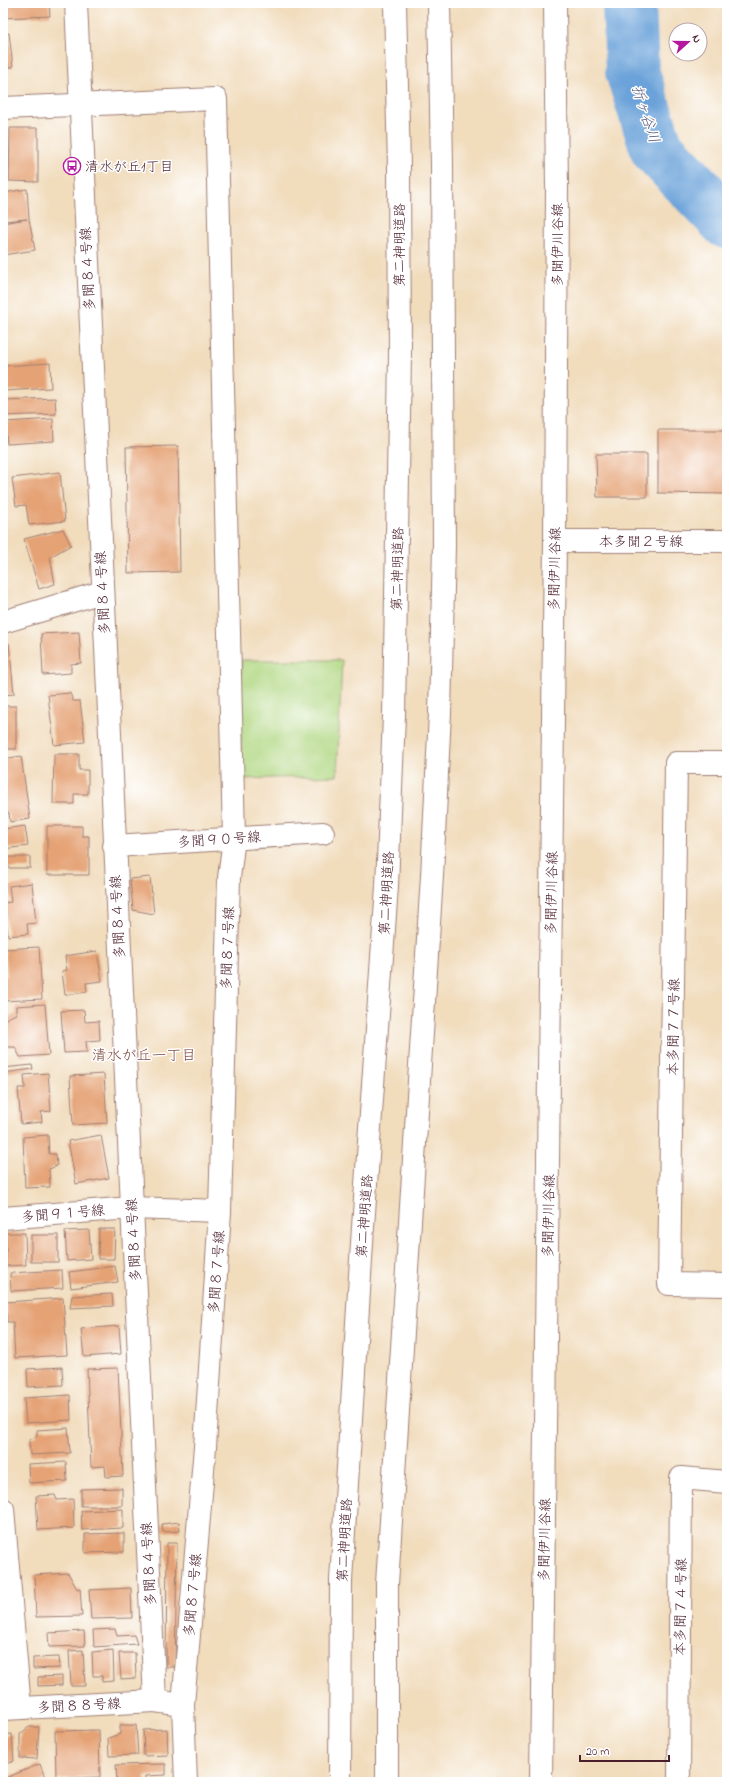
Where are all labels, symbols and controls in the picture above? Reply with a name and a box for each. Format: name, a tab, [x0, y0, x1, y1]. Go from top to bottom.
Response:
north arrow	[668, 22, 708, 62]
text: N	[688, 32, 705, 45]
water label: 折ヶ谷川	[625, 82, 665, 146]
bus stop icon: 清水が丘1丁目	[62, 156, 82, 176]
place label: 清水が丘1丁目	[85, 157, 173, 178]
street label: 第二神明道路	[390, 203, 411, 287]
street label: 多聞伊川谷線	[548, 203, 569, 287]
street label: 多聞８４号線	[76, 226, 101, 311]
street label: 第二神明道路	[387, 527, 410, 611]
street label: 多聞伊川谷線	[544, 527, 567, 611]
street label: 本多聞２号線	[599, 532, 683, 553]
street label: 多聞８４号線	[91, 550, 116, 635]
street label: 多聞９０号線	[176, 827, 262, 854]
street label: 第二神明道路	[375, 851, 400, 936]
street label: 多聞伊川谷線	[541, 851, 564, 935]
street label: 多聞８４号線	[106, 874, 131, 959]
street label: 多聞８７号線	[217, 906, 240, 990]
street label: 本多聞７７号線	[663, 978, 686, 1076]
district label: 清水が丘一丁目	[91, 1045, 197, 1067]
street label: 第二神明道路	[352, 1173, 379, 1259]
street label: 多聞伊川谷線	[538, 1174, 561, 1258]
street label: 多聞８４号線	[122, 1197, 147, 1282]
street label: 多聞９１号線	[20, 1200, 106, 1229]
street label: 多聞８７号線	[204, 1229, 231, 1315]
street label: 第二神明道路	[333, 1498, 358, 1583]
street label: 多聞伊川谷線	[534, 1498, 557, 1582]
street label: 多聞８４号線	[137, 1521, 162, 1606]
street label: 多聞８７号線	[179, 1552, 208, 1638]
street label: 本多聞７４号線	[670, 1558, 693, 1656]
street label: 多聞８８号線	[37, 1694, 122, 1719]
scale bar	[580, 1737, 669, 1763]
text: 20 m	[586, 1743, 609, 1761]

